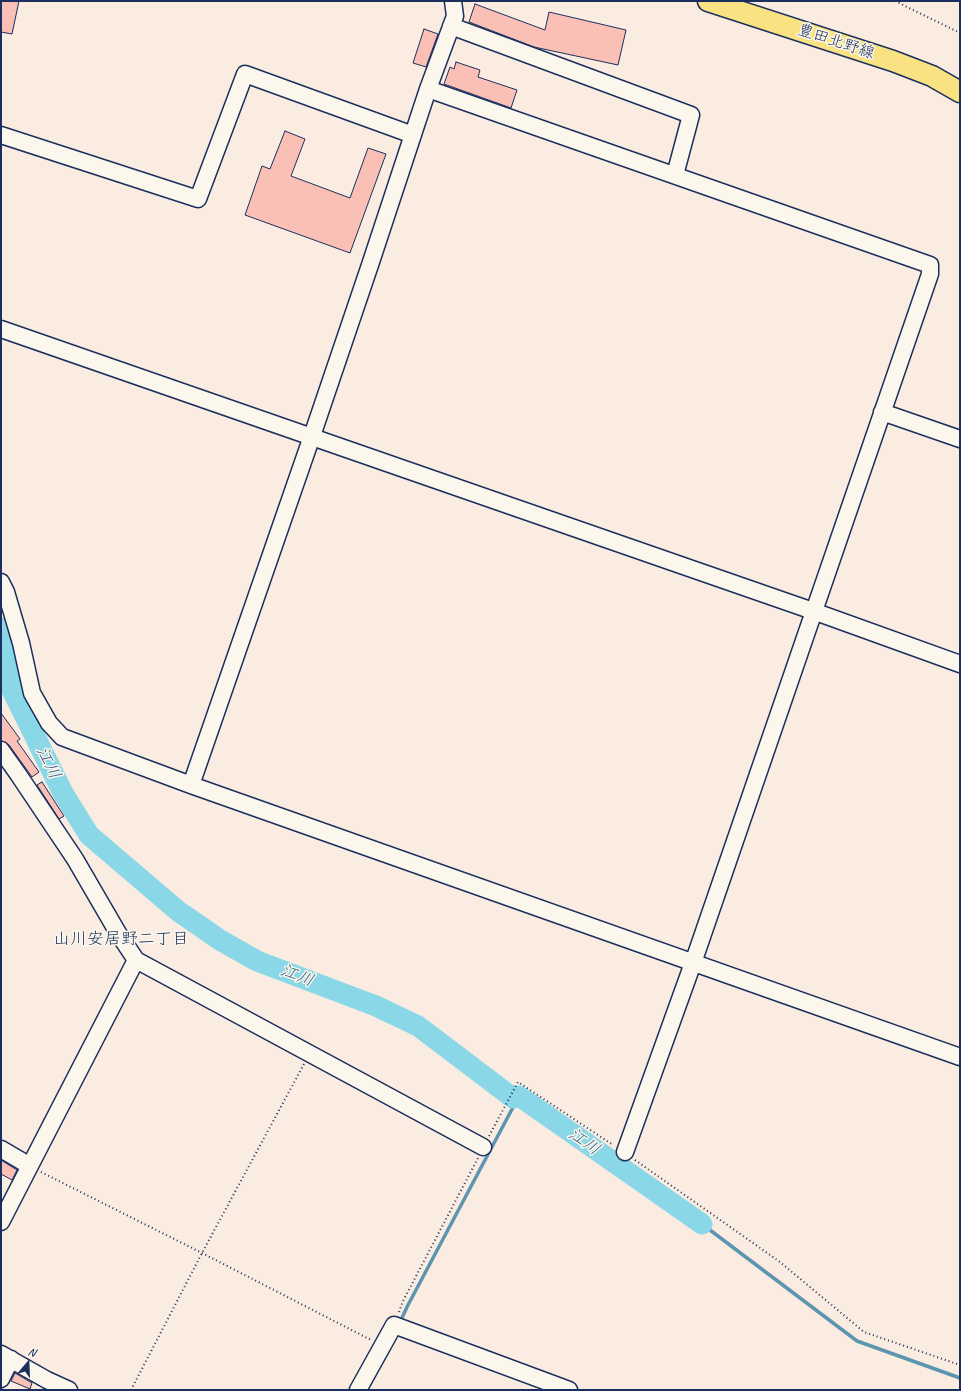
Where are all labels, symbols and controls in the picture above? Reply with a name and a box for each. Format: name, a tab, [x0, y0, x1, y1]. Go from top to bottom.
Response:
street label: 豊田北野線	[795, 21, 877, 63]
water label: 江川	[31, 743, 65, 783]
district label: 山川安居野二丁目	[53, 930, 189, 950]
water label: 江川	[277, 960, 317, 992]
water label: 江川	[564, 1124, 604, 1160]
north arrow	[8, 1343, 48, 1383]
text: N	[26, 1344, 37, 1359]

